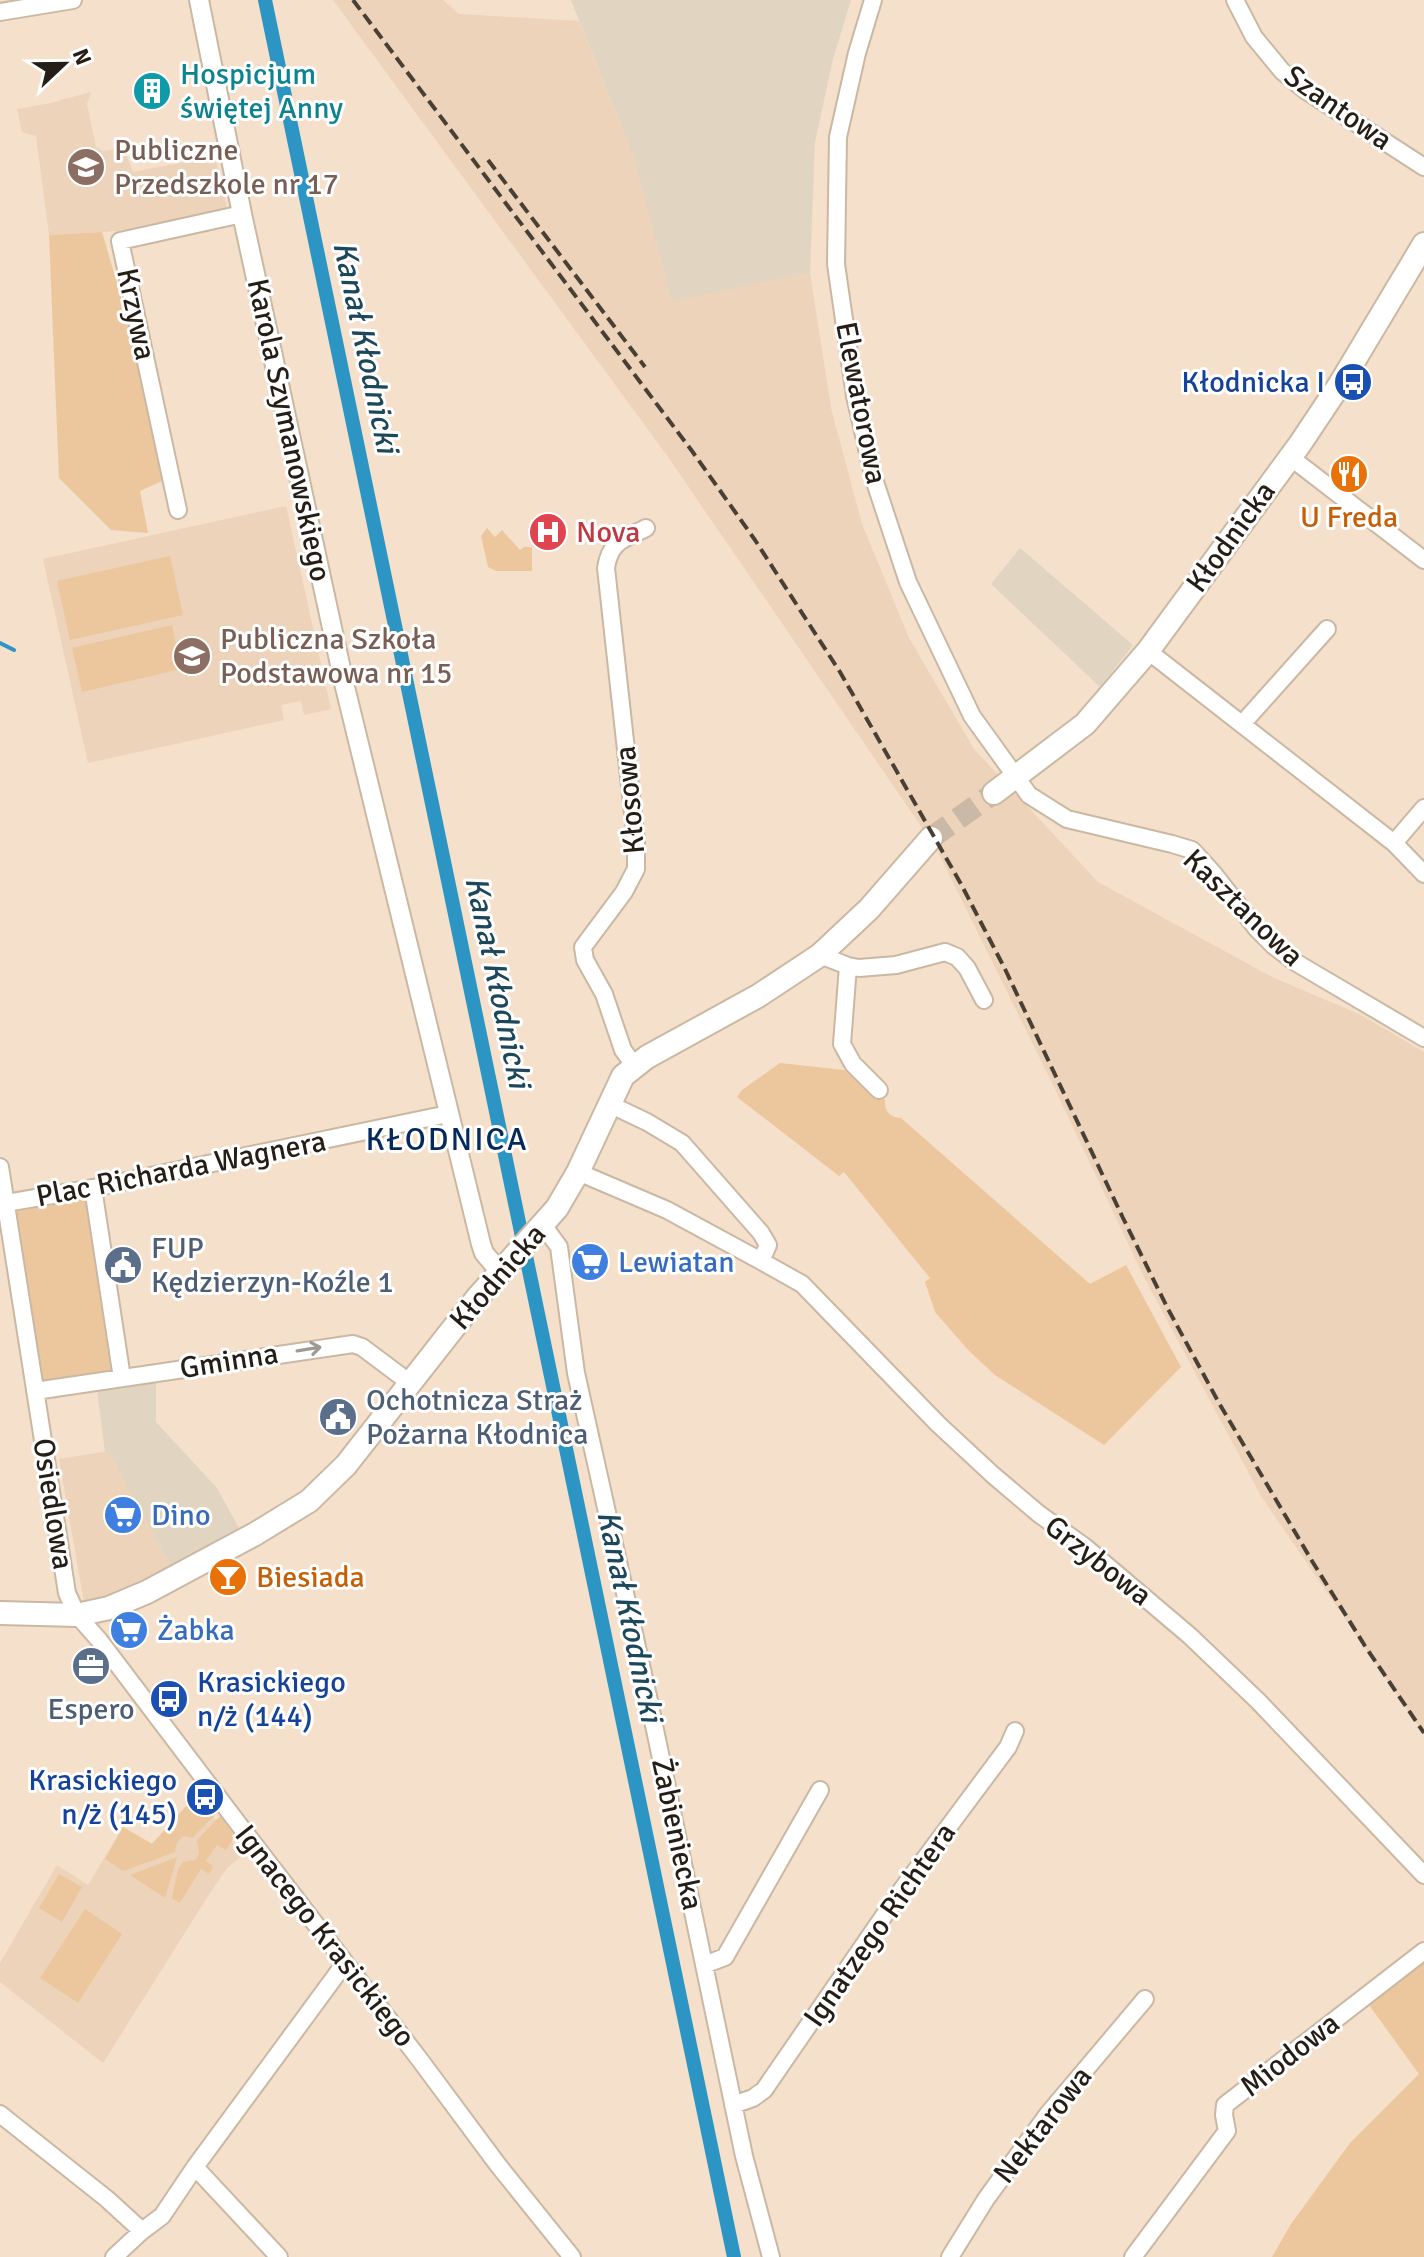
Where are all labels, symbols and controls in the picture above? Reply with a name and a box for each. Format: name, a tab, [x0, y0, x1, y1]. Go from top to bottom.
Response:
north arrow	[24, 24, 104, 104]
text: N	[67, 45, 97, 69]
place label: Hospicjum świętej Anny	[180, 56, 343, 127]
street label: Szantowa	[1277, 57, 1399, 159]
building icon: Hospicjum świętej Anny	[131, 70, 173, 112]
place label: Publiczne Przedszkole nr 17	[114, 132, 339, 203]
school or university icon: Publiczne Przedszkole nr 17	[65, 146, 107, 188]
water label: Kanał Kłodnicki	[324, 237, 408, 460]
street label: Krzywa	[108, 265, 164, 363]
street label: Karola Szymanowskiego	[239, 275, 339, 585]
street label: Elewatorowa	[827, 319, 895, 487]
bus stop icon: Kłodnicka I	[1332, 361, 1374, 403]
place label: Kłodnicka I	[1181, 364, 1325, 401]
restaurant icon: U Freda	[1328, 453, 1370, 495]
street label: Kłodnicka	[1178, 474, 1284, 600]
place label: U Freda	[1300, 499, 1398, 536]
hospital icon: Nova	[527, 511, 569, 553]
place label: Nova	[576, 514, 641, 551]
place label: Publiczna Szkoła Podstawowa nr 15	[220, 621, 452, 692]
school or university icon: Publiczna Szkoła Podstawowa nr 15	[171, 635, 213, 677]
street label: Kłosowa	[607, 744, 653, 856]
street label: Kasztanowa	[1175, 841, 1311, 975]
water label: Kanał Kłodnicki	[456, 872, 540, 1095]
district label: KŁODNICA	[366, 1120, 528, 1159]
street label: Plac Richarda Wagnera	[33, 1123, 329, 1215]
street label: Kłodnicka	[442, 1216, 554, 1338]
place label: FUP Kędzierzyn-Koźle 1	[151, 1230, 394, 1301]
supermarket icon: Lewiatan	[569, 1241, 611, 1283]
public building icon: FUP Kędzierzyn-Koźle 1	[102, 1244, 144, 1286]
place label: Lewiatan	[618, 1244, 735, 1281]
street label: Gminna	[177, 1335, 281, 1387]
one-way arrow	[296, 1341, 322, 1356]
place label: Ochotnicza Straż Pożarna Kłodnica	[366, 1382, 588, 1453]
public building icon: Ochotnicza Straż Pożarna Kłodnica	[317, 1396, 359, 1438]
street label: Osiedlowa	[24, 1436, 82, 1572]
supermarket icon: Dino	[102, 1494, 144, 1536]
place label: Dino	[151, 1497, 211, 1534]
water label: Kanał Kłodnicki	[588, 1506, 672, 1729]
street label: Grzybowa	[1037, 1508, 1159, 1614]
bar icon: Biesiada	[207, 1556, 249, 1598]
place label: Biesiada	[256, 1559, 365, 1596]
supermarket icon: Żabka	[108, 1609, 150, 1651]
place label: Żabka	[157, 1612, 235, 1649]
office icon: Espero	[70, 1645, 112, 1687]
place label: Krasickiego n/ż (144)	[197, 1664, 346, 1735]
bus stop icon: Krasickiego n/ż (144)	[148, 1678, 190, 1720]
place label: Espero	[47, 1691, 135, 1728]
street label: Żabieniecka	[643, 1755, 711, 1913]
place label: Krasickiego n/ż (145)	[28, 1762, 177, 1833]
bus stop icon: Krasickiego n/ż (145)	[184, 1776, 226, 1818]
street label: Ignatzego Richtera	[796, 1816, 964, 2034]
street label: Ignacego Krasickiego	[227, 1817, 423, 2055]
street label: Miodowa	[1233, 2005, 1347, 2105]
street label: Nektarowa	[986, 2059, 1100, 2191]

